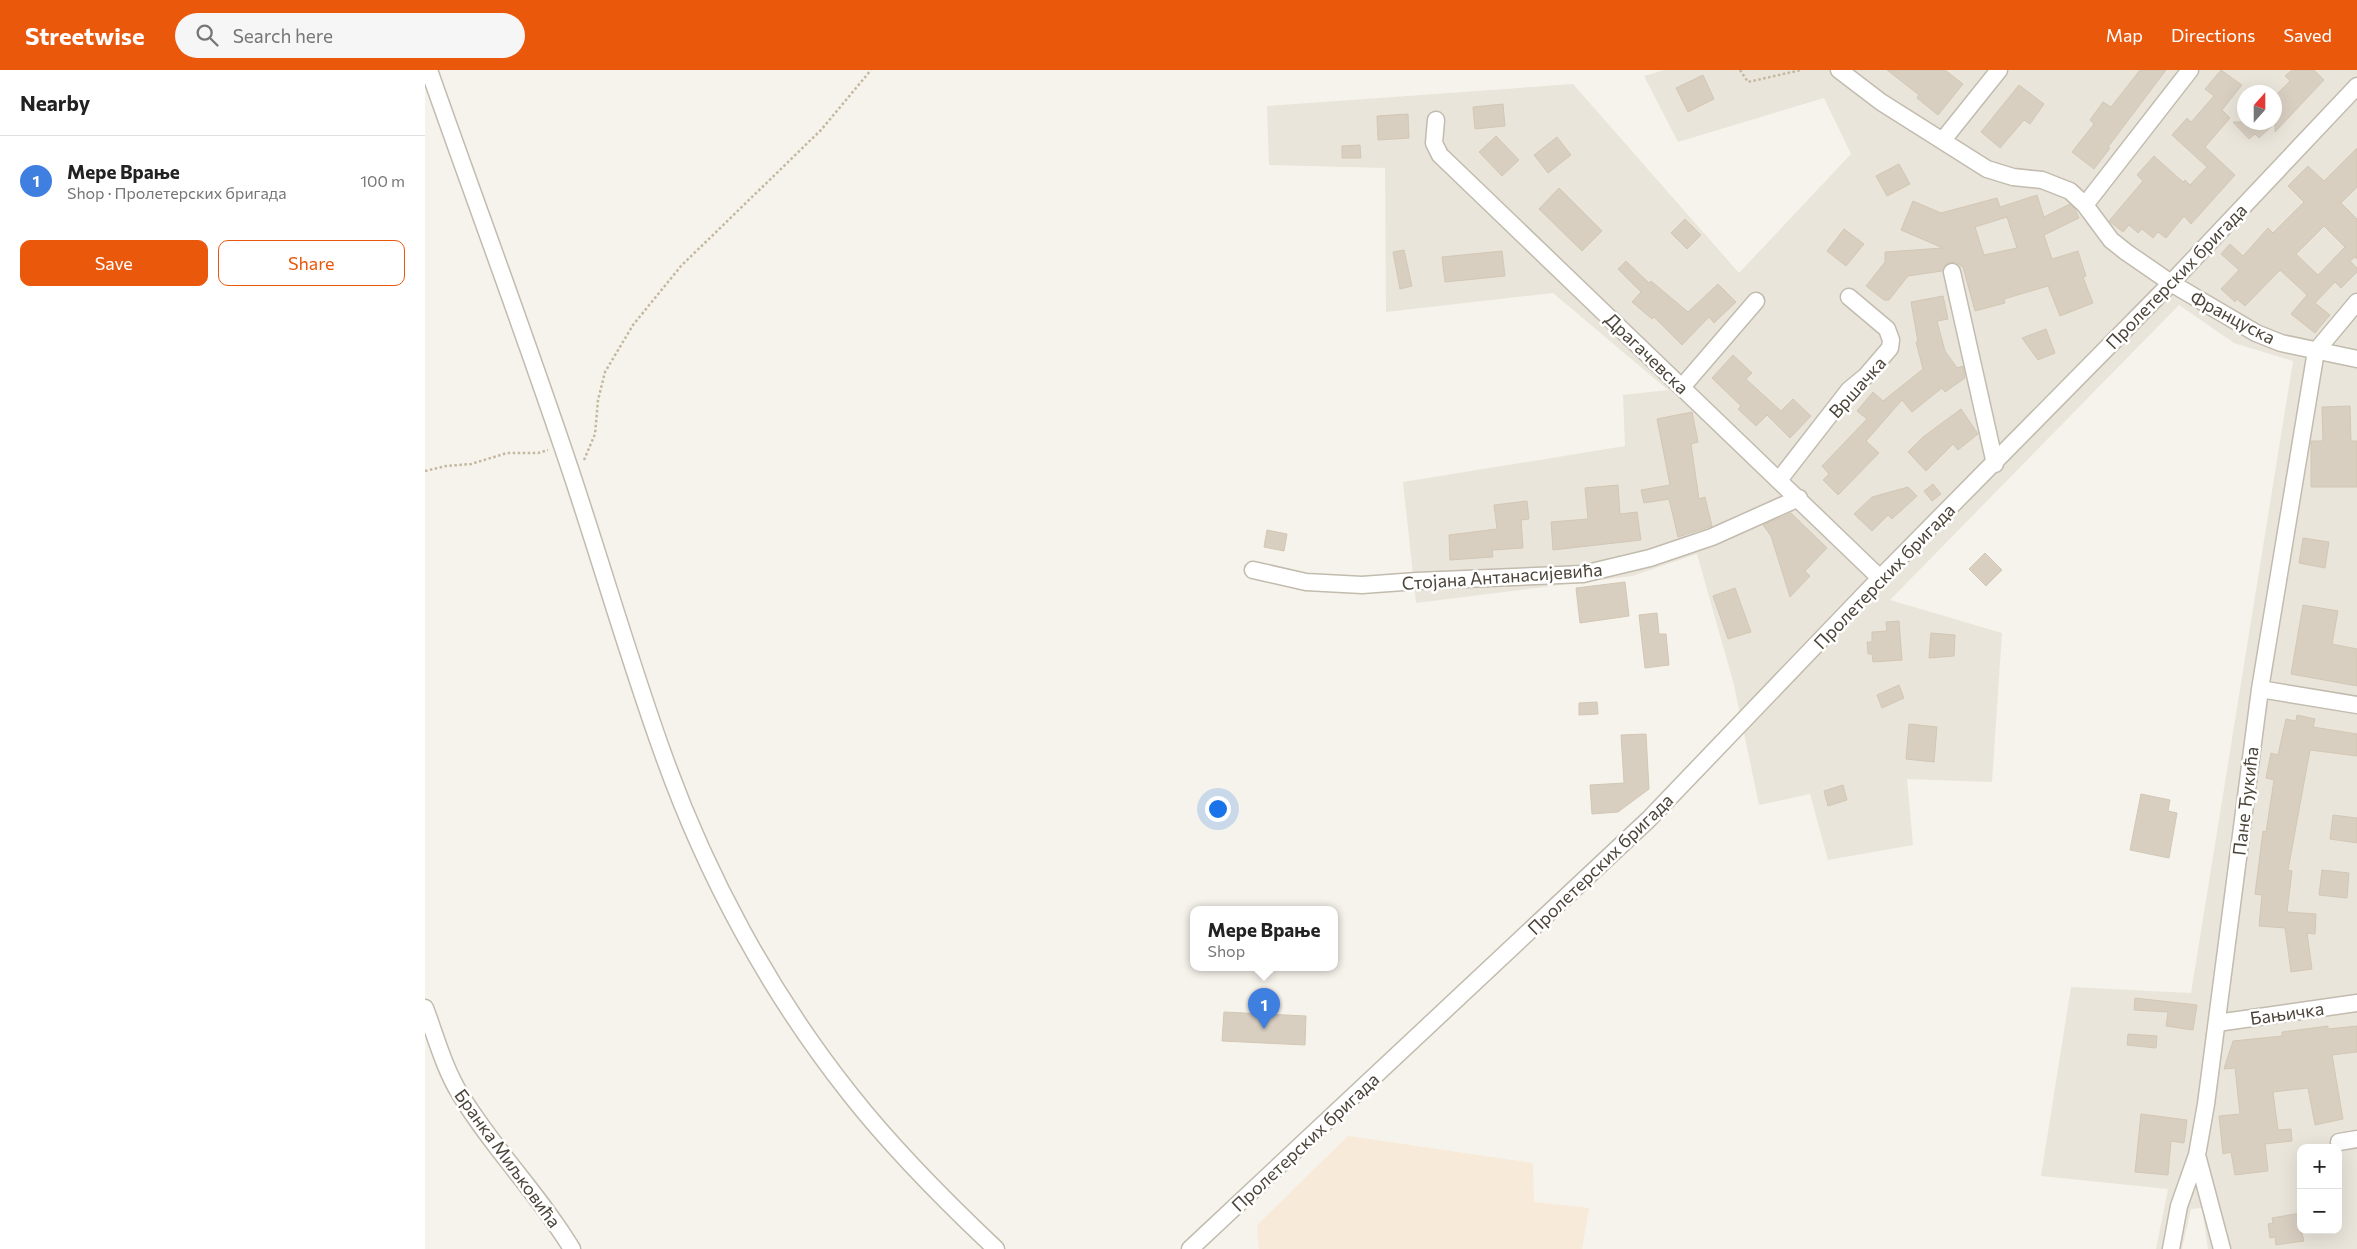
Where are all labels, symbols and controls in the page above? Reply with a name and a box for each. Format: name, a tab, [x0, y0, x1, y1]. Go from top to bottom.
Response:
search box	[175, 13, 525, 58]
text: Streetwise	[25, 21, 145, 50]
icon: search	[193, 21, 221, 49]
text: Search here	[233, 24, 333, 47]
text: Map	[2106, 24, 2143, 46]
text: Directions	[2171, 24, 2255, 46]
text: Saved	[2283, 24, 2332, 46]
north arrow	[2237, 85, 2282, 130]
text: Nearby	[20, 90, 90, 115]
text: Мере Врање	[67, 160, 180, 183]
text: 1	[32, 171, 40, 190]
text: 100 m	[360, 171, 405, 190]
text: Shop · Пролетерских бригада	[67, 183, 287, 202]
street label: Пролетерских бригада	[2101, 199, 2251, 353]
button: Save	[20, 240, 208, 286]
button: Share	[218, 240, 405, 286]
street label: Француска	[2187, 286, 2279, 348]
street label: Драгачевска	[1601, 308, 1693, 398]
street label: Вршачка	[1824, 352, 1890, 422]
street label: Пролетерских бригада	[1809, 499, 1959, 653]
street label: Стојана Антанасијевића	[1401, 558, 1603, 594]
street label: Пане Ђукића	[2227, 745, 2263, 857]
street label: Пролетерских бригада	[1523, 789, 1677, 939]
your location	[1205, 796, 1231, 822]
popup	[1190, 906, 1338, 971]
text: Мере Врање	[1208, 918, 1320, 941]
text: Shop	[1208, 941, 1245, 960]
pin: 1	[1248, 988, 1280, 1029]
street label: Бањичка	[2249, 997, 2325, 1029]
street label: Пролетерских бригада	[1227, 1068, 1383, 1216]
street label: Бранка Миљковића	[450, 1084, 566, 1232]
map controls	[2297, 1144, 2342, 1234]
button: +	[2297, 1144, 2342, 1189]
button: −	[2297, 1189, 2342, 1234]

